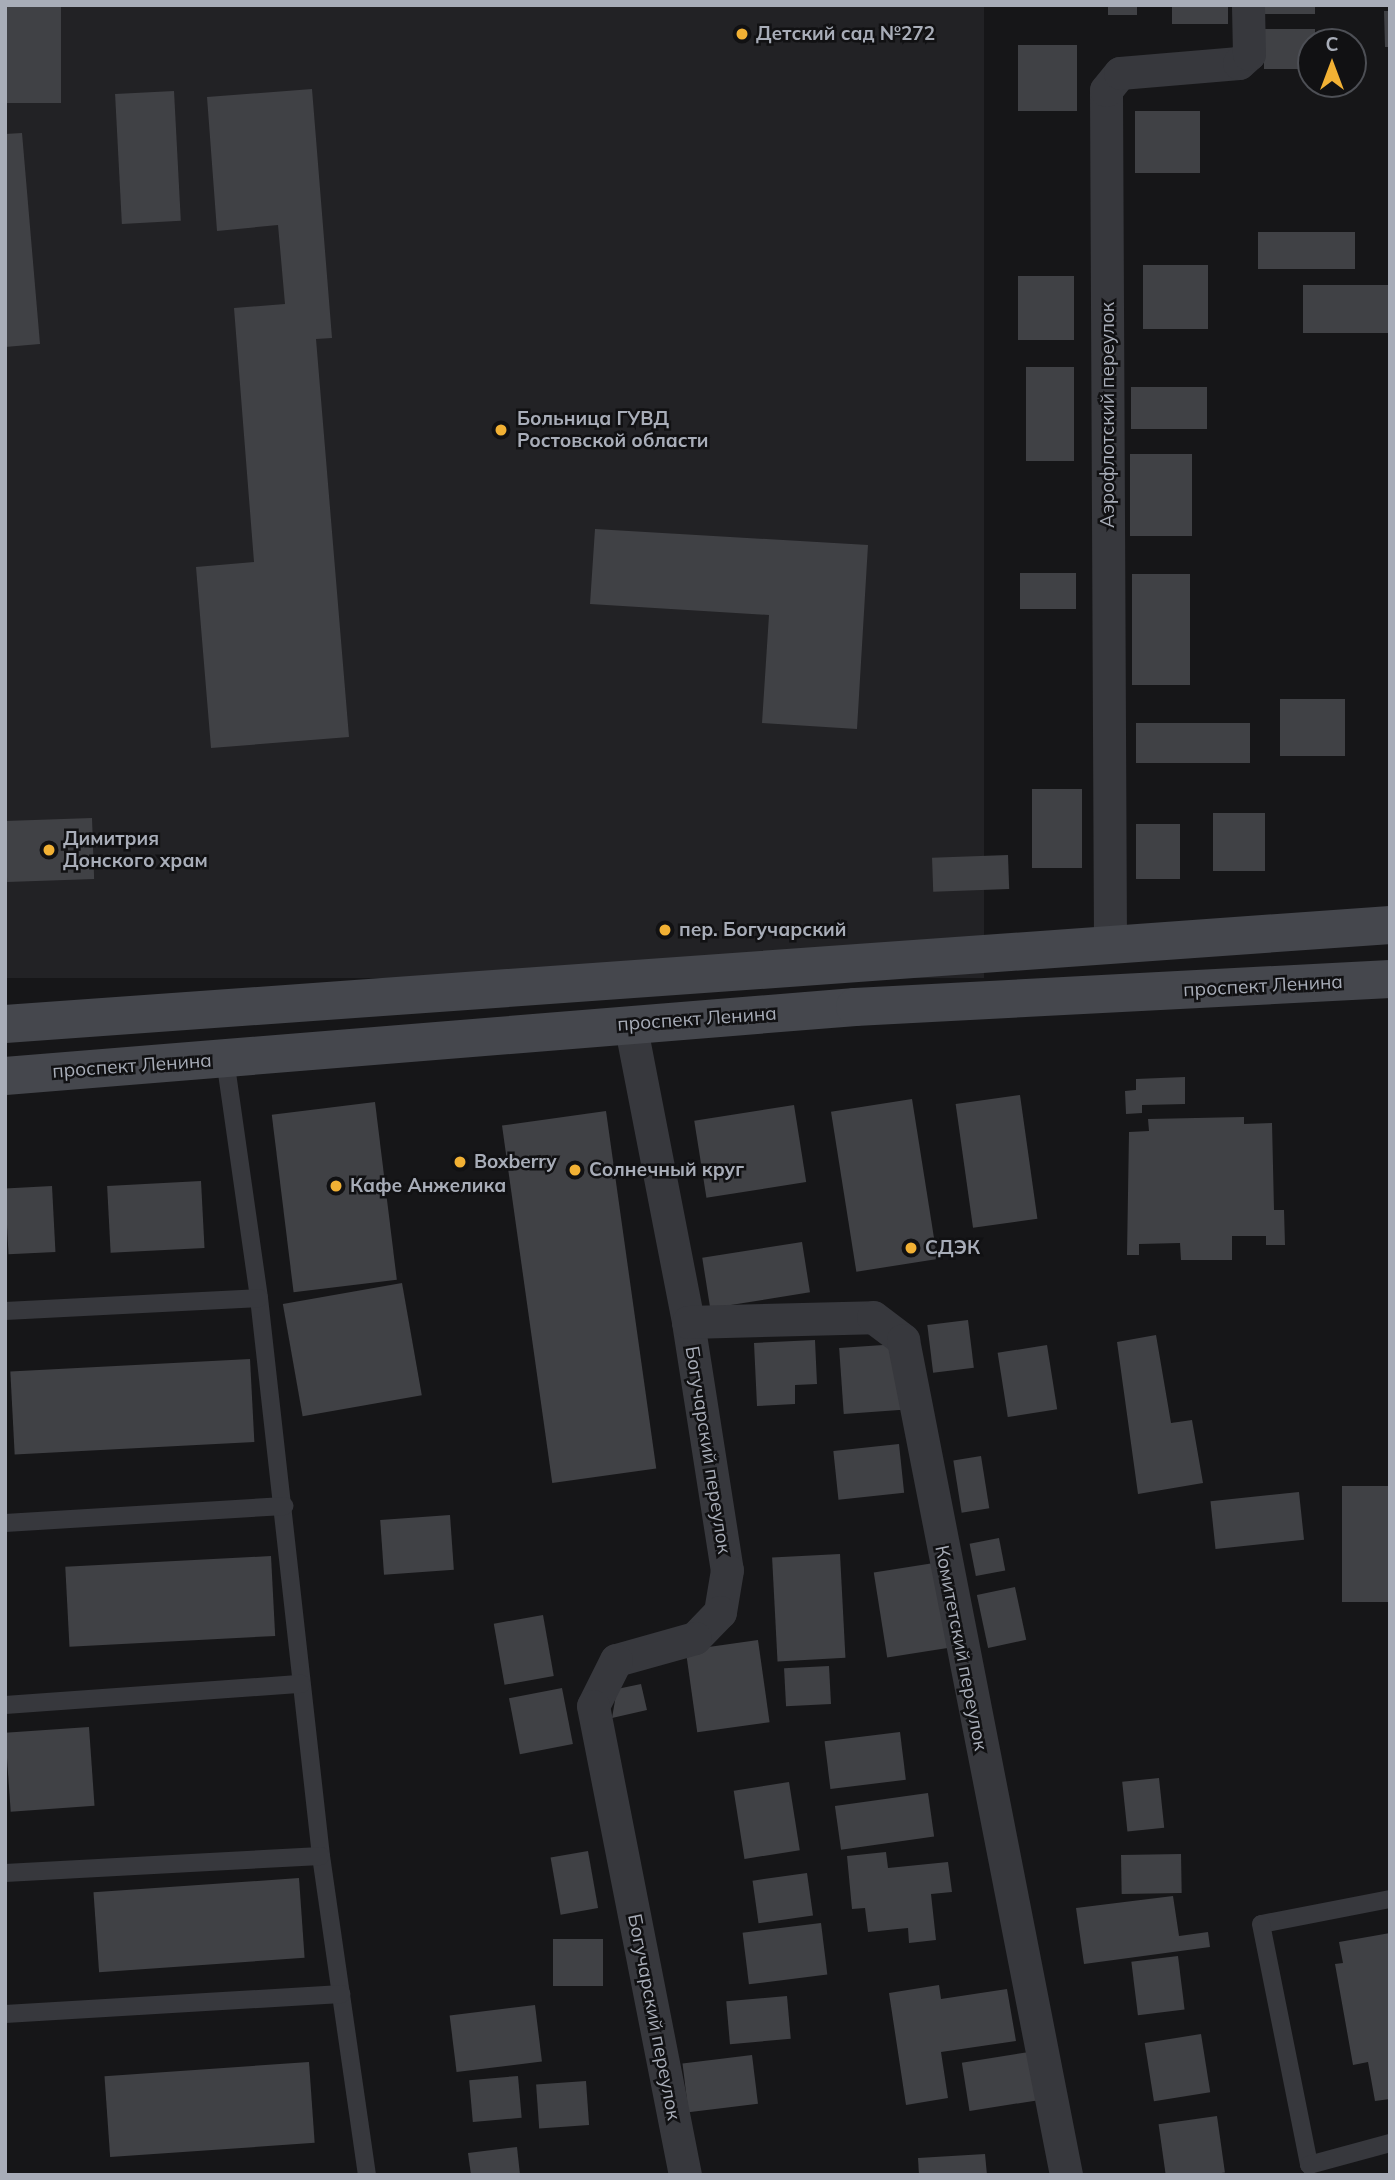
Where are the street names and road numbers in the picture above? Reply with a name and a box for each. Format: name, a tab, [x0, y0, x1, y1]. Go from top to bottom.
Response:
street label: Аэрофлотский переулок	[1097, 302, 1119, 528]
street label: проспект Ленина	[1183, 970, 1343, 1002]
street label: проспект Ленина	[616, 1002, 778, 1036]
street label: проспект Ленина	[51, 1049, 213, 1083]
street label: Богучарский переулок	[680, 1345, 736, 1555]
street label: Комитетский переулок	[930, 1543, 992, 1753]
street label: Богучарский переулок	[623, 1912, 685, 2122]

